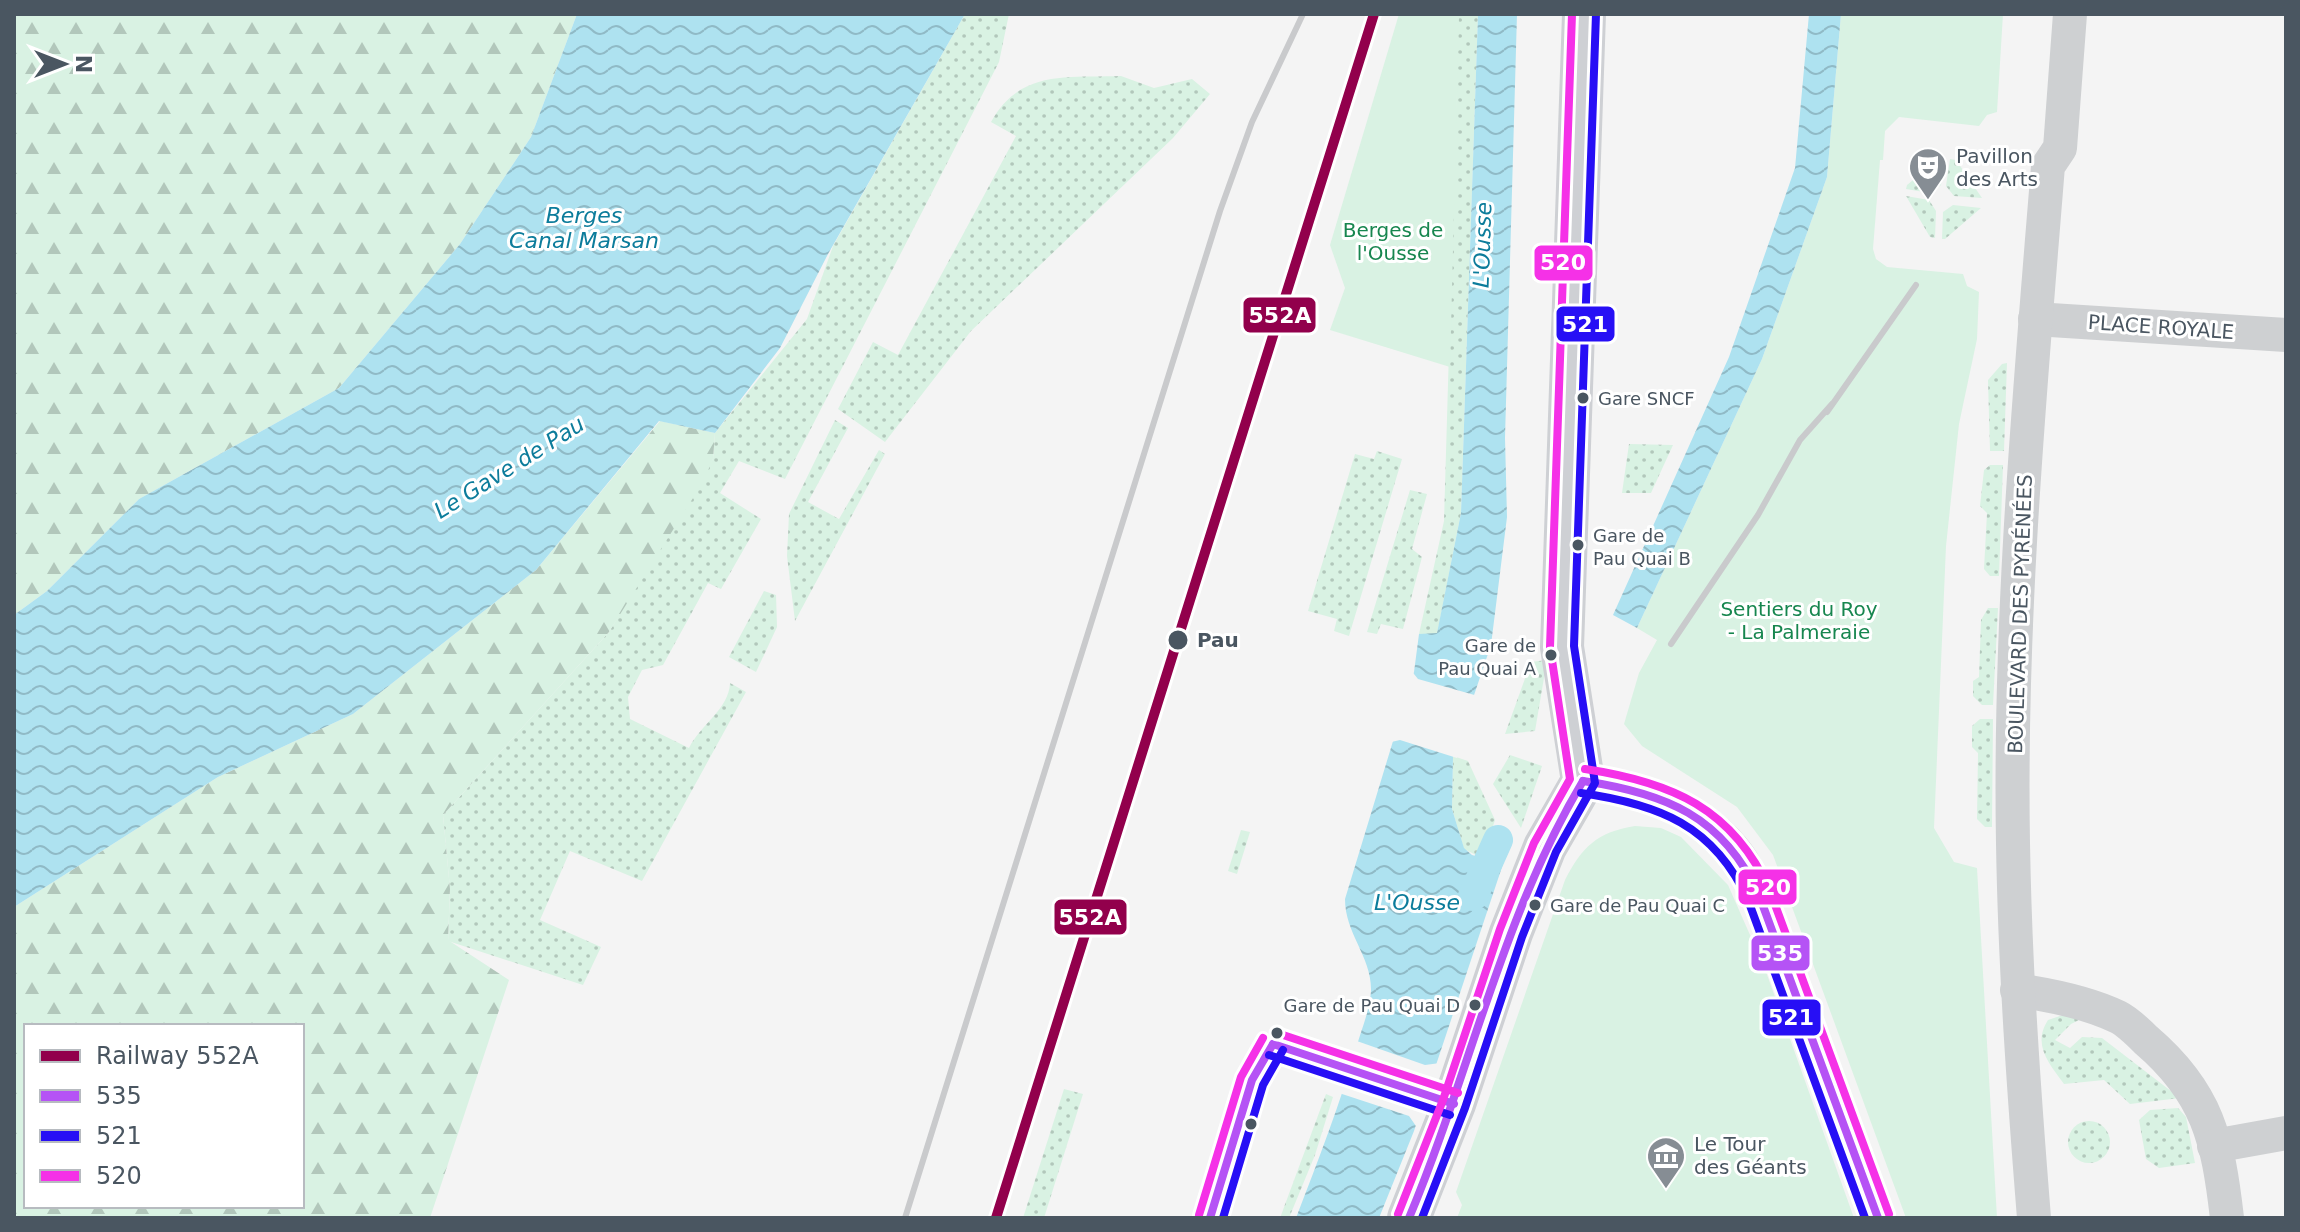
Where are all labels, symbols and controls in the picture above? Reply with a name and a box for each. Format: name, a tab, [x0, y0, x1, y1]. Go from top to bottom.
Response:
north arrow	[24, 24, 104, 104]
text: N	[71, 55, 96, 73]
place label: Pavillon des Arts	[1956, 144, 2038, 191]
theatre icon: Pavillon des Arts	[1907, 146, 1949, 201]
water label: L'Ousse	[1469, 202, 1496, 288]
water label: Berges Canal Marsan	[509, 203, 659, 253]
park label: Berges de l'Ousse	[1343, 218, 1443, 265]
line badge: 520	[1533, 244, 1594, 282]
text: 520	[1540, 250, 1586, 275]
line badge: 552A	[1242, 296, 1317, 334]
text: 552A	[1249, 303, 1311, 328]
line badge: 521	[1555, 305, 1616, 343]
street label: PLACE ROYALE	[2087, 310, 2235, 344]
text: 521	[1562, 312, 1608, 337]
place label: Gare SNCF	[1598, 388, 1695, 409]
marker: Gare SNCF	[1575, 390, 1591, 406]
water label: Le Gave de Pau	[430, 411, 589, 524]
street label: BOULEVARD DES PYRÉNÉES	[2003, 474, 2037, 754]
place label: Gare de Pau Quai B	[1593, 525, 1691, 569]
marker: Gare de Pau Quai B	[1570, 537, 1586, 553]
park label: Sentiers du Roy - La Palmeraie	[1720, 597, 1878, 644]
marker: Pau	[1166, 628, 1190, 652]
place label: Pau	[1197, 628, 1239, 652]
place label: Gare de Pau Quai A	[1438, 635, 1537, 679]
marker: Gare de Pau Quai A	[1543, 647, 1559, 663]
line badge: 520	[1737, 868, 1798, 906]
text: 520	[1745, 875, 1791, 900]
water label: L'Ousse	[1374, 890, 1460, 915]
place label: Gare de Pau Quai C	[1550, 895, 1725, 916]
marker: Gare de Pau Quai C	[1527, 897, 1543, 913]
line badge: 552A	[1053, 898, 1128, 936]
text: 552A	[1059, 905, 1121, 930]
line badge: 535	[1750, 934, 1811, 972]
text: 535	[1757, 941, 1803, 966]
place label: Gare de Pau Quai D	[1284, 995, 1460, 1016]
marker: Gare de Pau Quai D	[1467, 997, 1483, 1013]
line badge: 521	[1761, 998, 1822, 1037]
text: 521	[1768, 1005, 1814, 1030]
legend	[24, 1024, 304, 1208]
unlabelled marker	[1269, 1025, 1285, 1041]
text: Railway 552A	[96, 1042, 259, 1070]
text: 535	[96, 1082, 142, 1110]
unlabelled marker	[1243, 1116, 1259, 1132]
text: 521	[96, 1122, 142, 1150]
place label: Le Tour des Géants	[1694, 1132, 1807, 1179]
museum icon: Le Tour des Géants	[1645, 1135, 1687, 1190]
text: 520	[96, 1162, 142, 1190]

